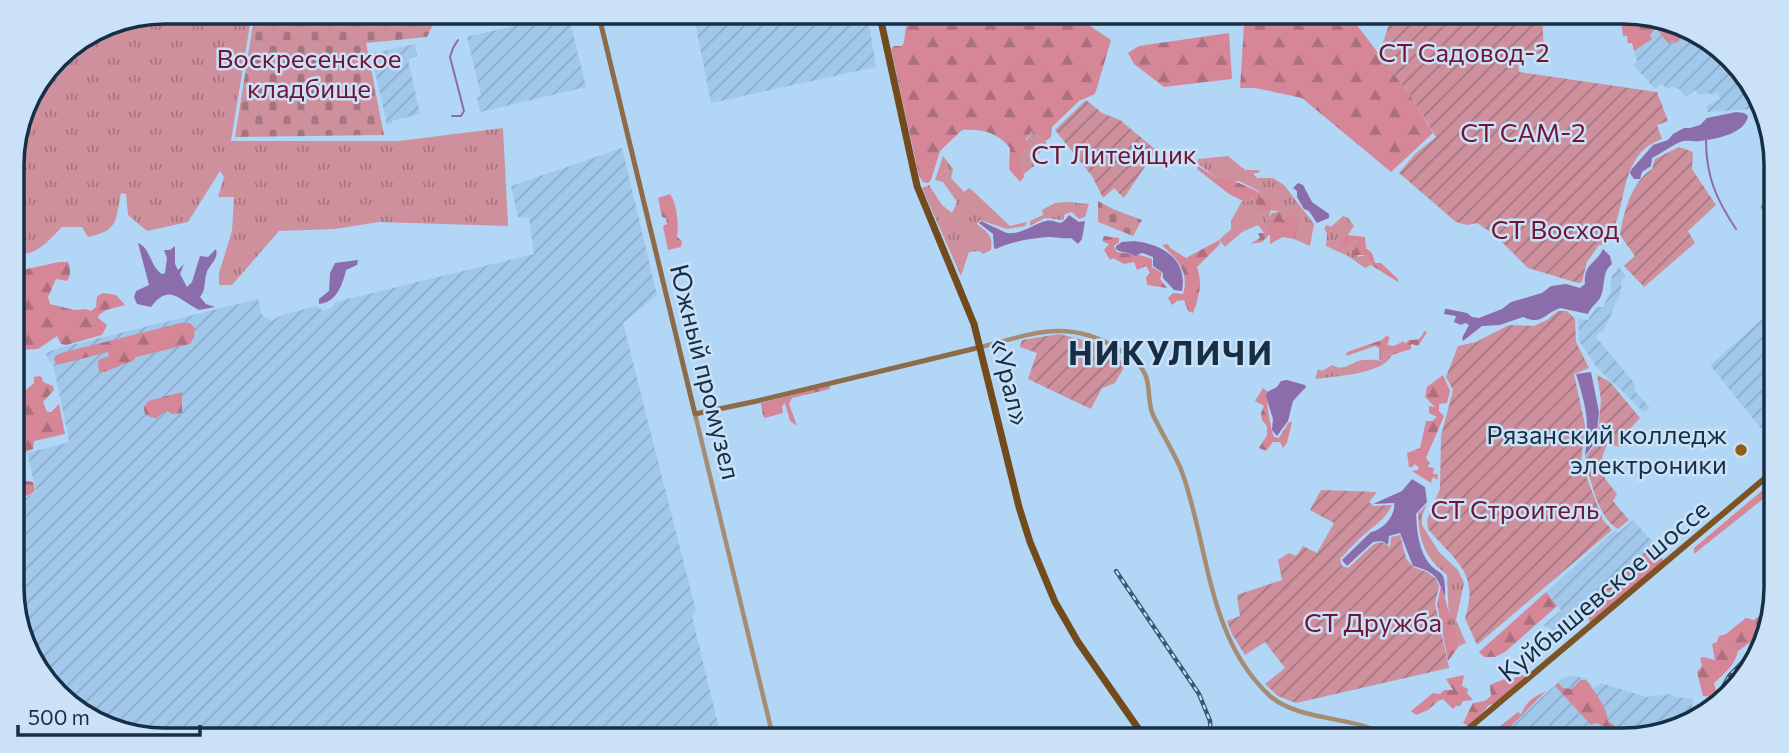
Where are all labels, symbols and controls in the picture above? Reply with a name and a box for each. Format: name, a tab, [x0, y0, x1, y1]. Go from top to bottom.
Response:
park label: СТ Садовод-2	[1378, 36, 1550, 67]
park label: Воскресенское кладбище	[217, 42, 401, 103]
park label: СТ САМ-2	[1460, 116, 1586, 147]
park label: СТ Литейщик	[1031, 138, 1197, 169]
park label: СТ Восход	[1491, 213, 1619, 244]
street label: Южный промузел	[665, 261, 748, 483]
district label: НИКУЛИЧИ	[1068, 331, 1274, 372]
street label: «Урал»	[986, 335, 1037, 428]
place label: Рязанский колледж электроники	[1486, 418, 1727, 479]
marker: Рязанский колледж электроники	[1733, 442, 1749, 458]
park label: СТ Строитель	[1431, 493, 1599, 524]
street label: Куйбышевское шоссе	[1491, 493, 1715, 687]
park label: СТ Дружба	[1304, 606, 1442, 637]
scale bar	[18, 694, 200, 738]
text: 500 m	[28, 704, 90, 729]

